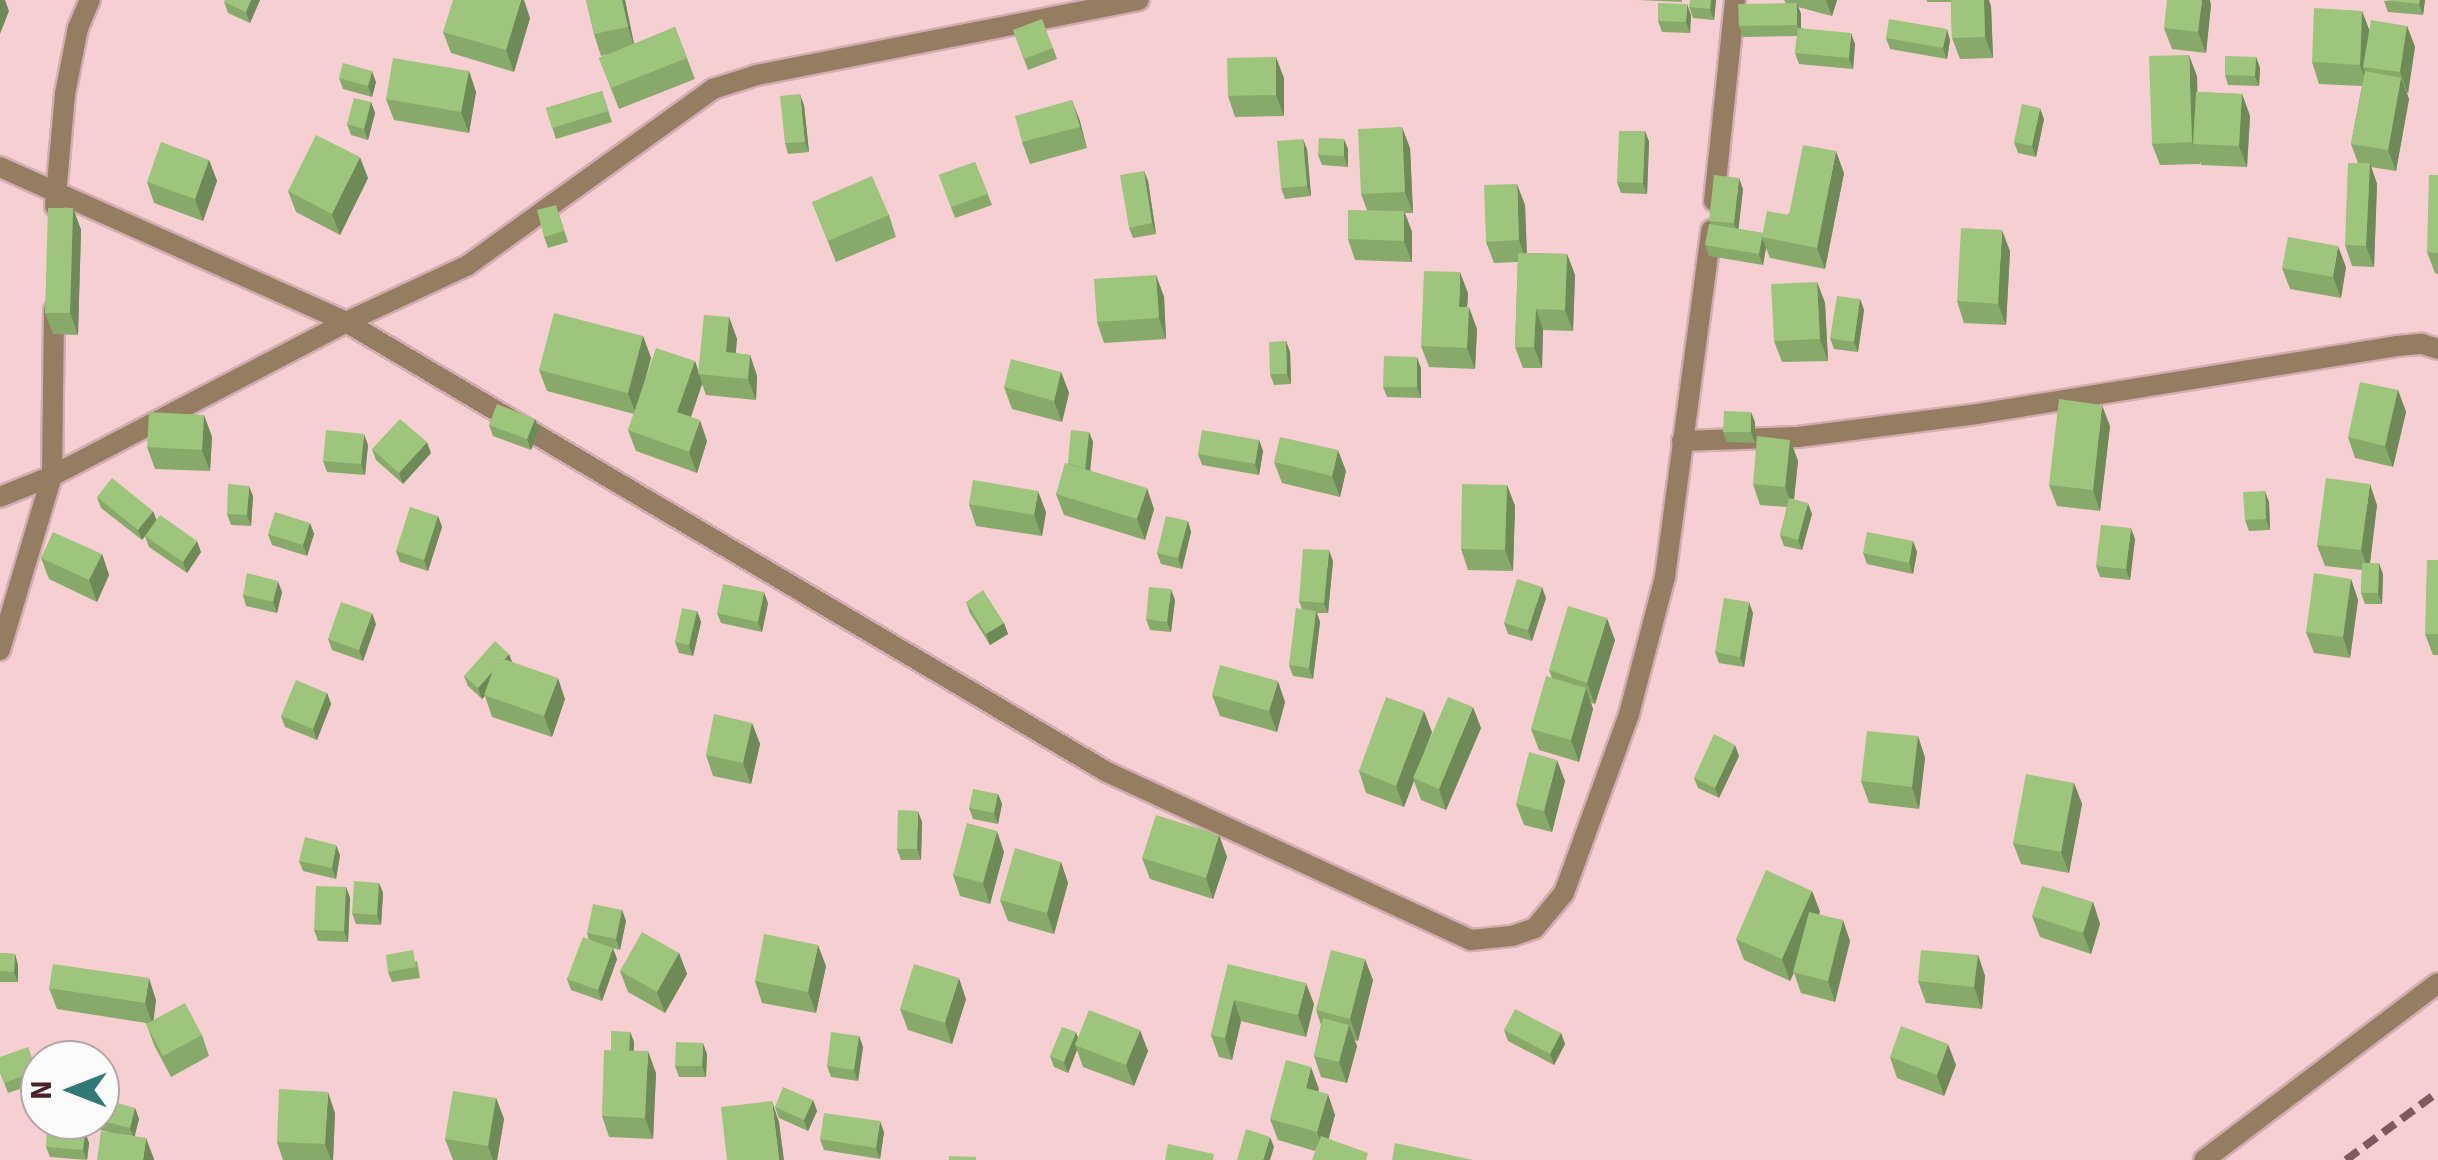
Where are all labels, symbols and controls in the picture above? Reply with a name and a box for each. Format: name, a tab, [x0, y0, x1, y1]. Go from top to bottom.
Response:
north arrow	[20, 1040, 120, 1140]
text: N	[25, 1080, 59, 1100]

